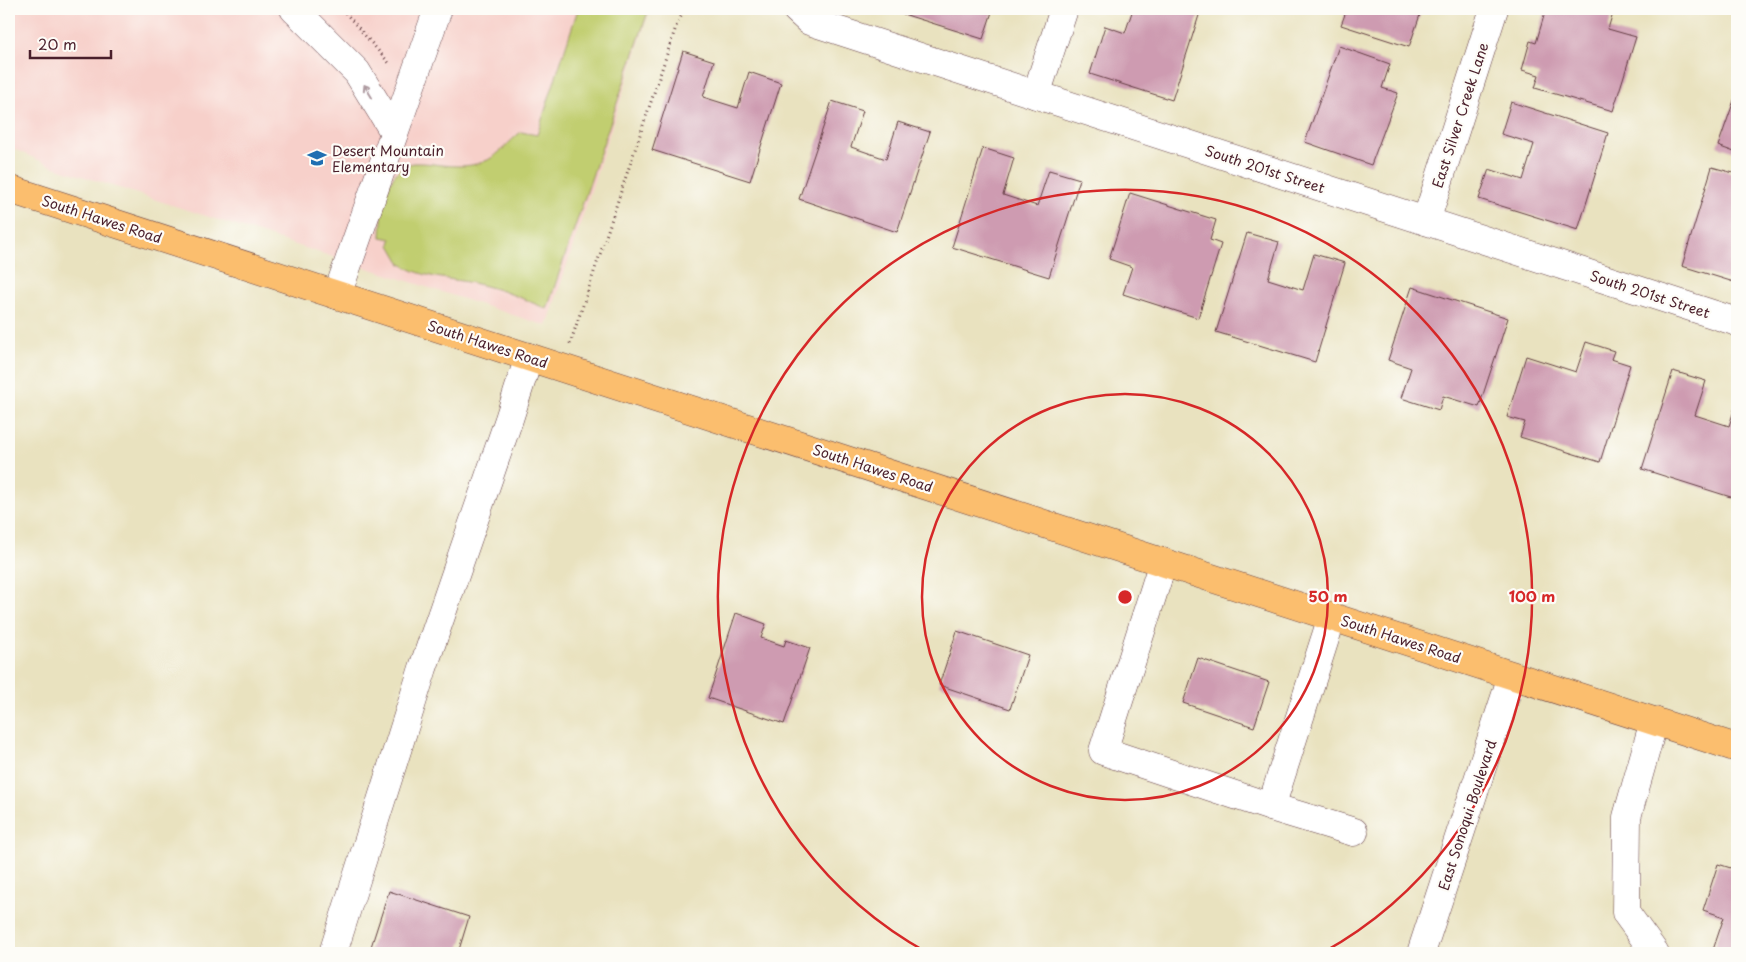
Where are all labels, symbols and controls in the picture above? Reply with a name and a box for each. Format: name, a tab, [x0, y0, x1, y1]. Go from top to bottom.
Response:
scale bar	[30, 28, 111, 60]
text: 20 m	[38, 32, 77, 55]
street label: East Silver Creek Lane	[1427, 39, 1493, 190]
one-way arrow	[363, 84, 373, 98]
place label: Desert Mountain Elementary	[332, 140, 444, 177]
street label: South 201st Street	[1202, 140, 1328, 198]
school or university icon: Desert Mountain Elementary	[306, 147, 328, 169]
street label: South Hawes Road	[39, 190, 165, 248]
street label: South 201st Street	[1587, 265, 1713, 323]
street label: South Hawes Road	[425, 315, 551, 373]
street label: South Hawes Road	[810, 439, 936, 497]
text: 50 m	[1309, 584, 1347, 607]
text: 100 m	[1509, 584, 1555, 607]
centre of rings	[1116, 588, 1134, 606]
street label: South Hawes Road	[1338, 610, 1464, 668]
street label: East Sonoqui Boulevard	[1433, 736, 1501, 893]

